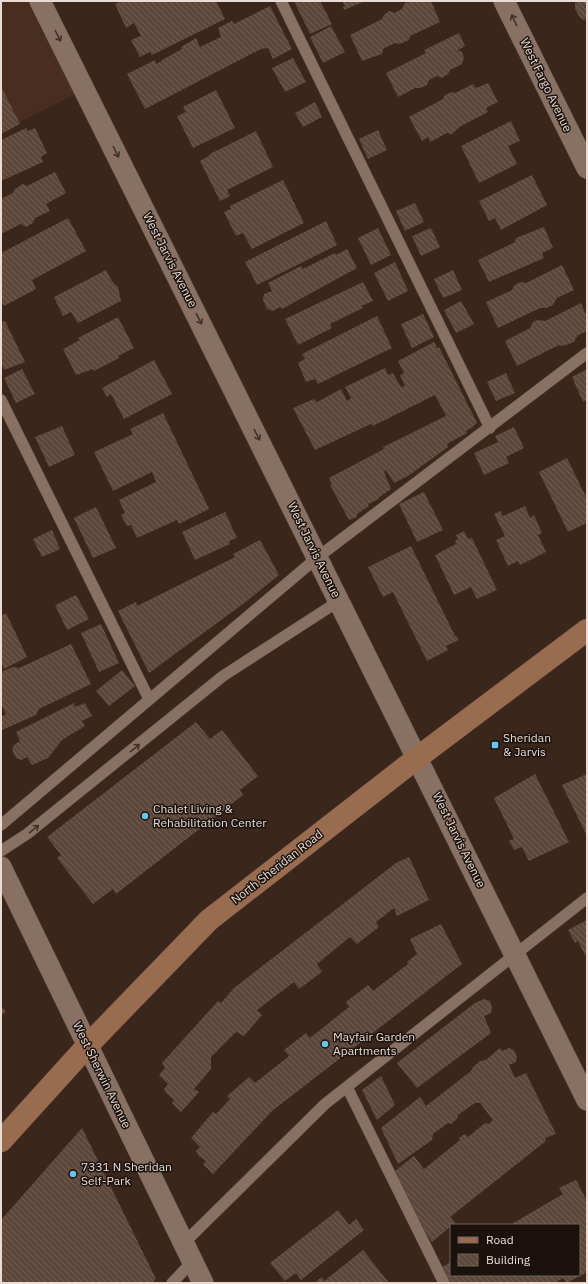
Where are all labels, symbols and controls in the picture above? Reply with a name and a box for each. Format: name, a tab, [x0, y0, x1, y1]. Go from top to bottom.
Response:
one-way arrow	[510, 15, 517, 27]
one-way arrow	[55, 30, 62, 42]
street label: West Fargo Avenue	[517, 35, 576, 135]
one-way arrow	[113, 146, 120, 158]
street label: West Jarvis Avenue	[140, 210, 201, 310]
one-way arrow	[196, 312, 203, 324]
one-way arrow	[254, 429, 261, 441]
street label: West Jarvis Avenue	[285, 499, 344, 600]
place label: Sheridan & Jarvis	[503, 730, 551, 759]
marker: Sheridan & Jarvis	[490, 740, 500, 750]
one-way arrow	[129, 743, 140, 752]
street label: West Jarvis Avenue	[430, 789, 489, 890]
place label: Chalet Living & Rehabilitation Center	[153, 801, 267, 830]
marker: Chalet Living & Rehabilitation Center	[140, 811, 150, 821]
one-way arrow	[28, 825, 39, 834]
street label: North Sheridan Road	[228, 826, 325, 907]
street label: West Sherwin Avenue	[70, 1019, 135, 1131]
place label: Mayfair Garden Apartments	[333, 1029, 415, 1058]
marker: Mayfair Garden Apartments	[320, 1039, 330, 1049]
place label: 7331 N Sheridan Self-Park	[81, 1159, 172, 1188]
marker: 7331 N Sheridan Self-Park	[68, 1169, 78, 1179]
legend	[450, 1224, 580, 1276]
text: Road	[486, 1232, 514, 1247]
text: Building	[486, 1252, 531, 1267]

